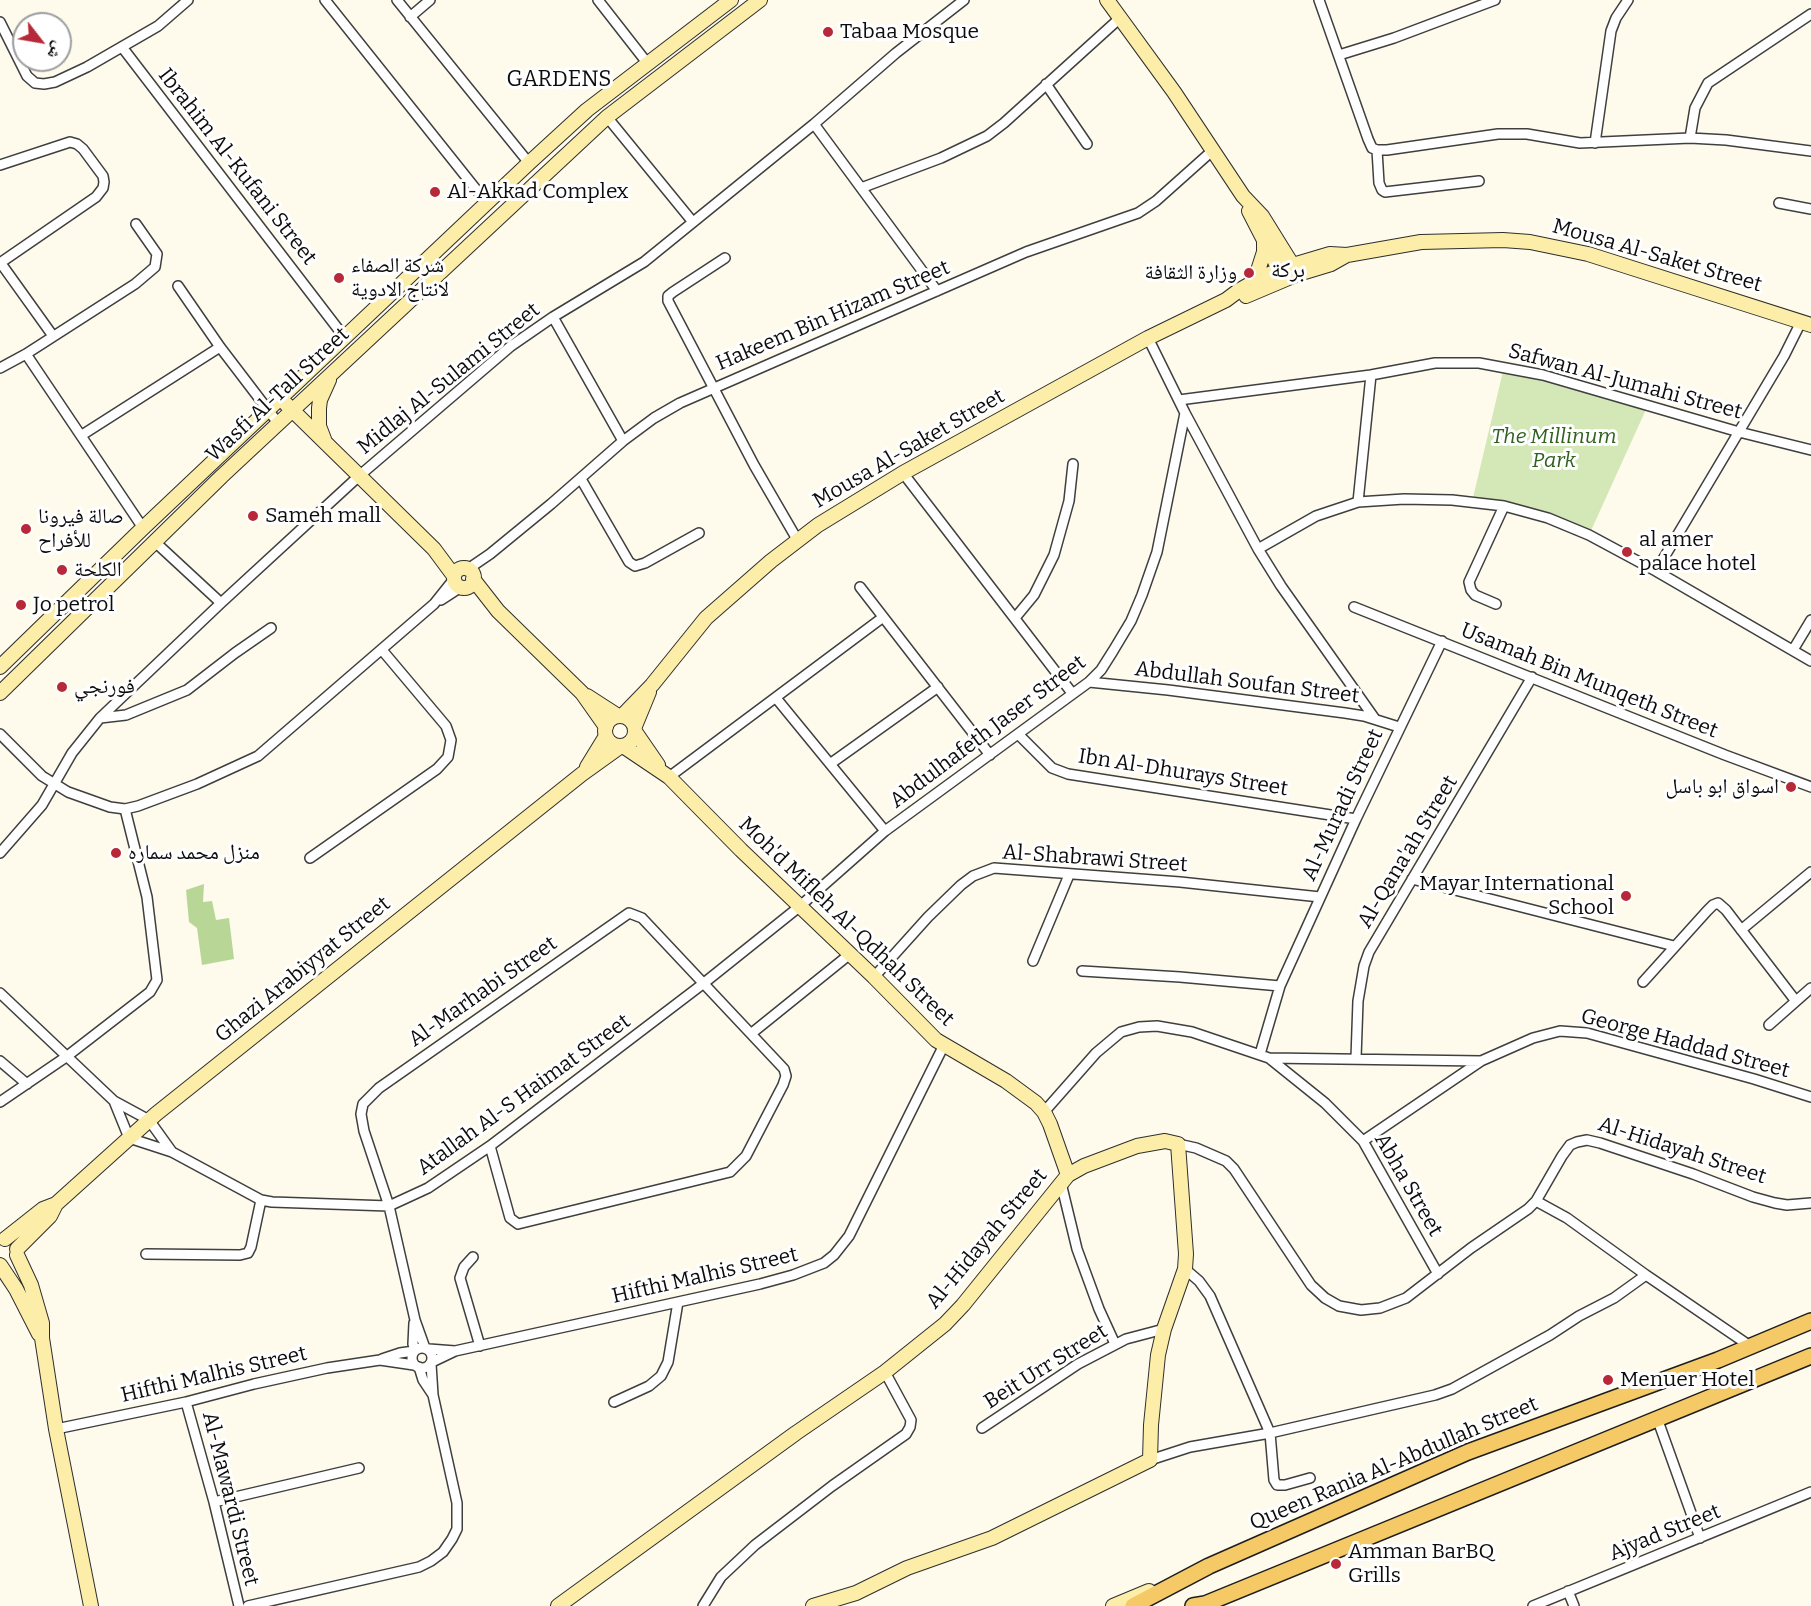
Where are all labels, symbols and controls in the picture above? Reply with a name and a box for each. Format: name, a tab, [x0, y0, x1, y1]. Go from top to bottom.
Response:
north arrow	[12, 12, 72, 72]
place label: Tabaa Mosque	[840, 19, 979, 45]
marker: Tabaa Mosque	[821, 25, 835, 39]
text: ش	[44, 38, 69, 63]
street label: Ibrahim Al-Kufani Street	[152, 64, 322, 270]
district label: GARDENS	[501, 67, 617, 93]
place label: Al-Akkad Complex	[447, 179, 628, 205]
marker: Al-Akkad Complex	[428, 185, 442, 199]
street label: Mousa Al-Saket Street	[1549, 214, 1765, 298]
place label: شركة الصفاء لانتاج الادوية	[351, 253, 449, 303]
street label: Hakeem Bin Hizam Street	[712, 255, 954, 377]
district label: بركة	[1271, 258, 1305, 284]
place label: وزارة الثقافة	[1144, 260, 1237, 286]
marker: وزارة الثقافة	[1242, 266, 1256, 280]
marker: شركة الصفاء لانتاج الادوية	[332, 271, 346, 285]
street label: Midlaj Al-Sulami Street	[353, 298, 545, 460]
street label: Wasfi Al-Tall Street	[201, 322, 355, 468]
street label: Safwan Al-Jumahi Street	[1505, 339, 1745, 425]
street label: Mousa Al-Saket Street	[809, 384, 1009, 514]
park label: The Millinum Park	[1492, 424, 1616, 474]
place label: Sameh mall	[265, 503, 381, 529]
place label: صالة فيرونا للأفراح	[38, 504, 124, 554]
marker: Sameh mall	[246, 509, 260, 523]
marker: صالة فيرونا للأفراح	[19, 522, 33, 536]
place label: al amer palace hotel	[1639, 527, 1756, 577]
marker: al amer palace hotel	[1620, 545, 1634, 559]
place label: الكلحة	[74, 557, 122, 583]
marker: الكلحة	[55, 563, 69, 577]
place label: Jo petrol	[33, 592, 114, 618]
marker: Jo petrol	[14, 598, 28, 612]
street label: Usamah Bin Munqeth Street	[1457, 618, 1721, 744]
street label: Abdulhafeth Jaser Street	[885, 650, 1091, 814]
street label: Abdullah Soufan Street	[1133, 657, 1361, 709]
place label: فورنجي	[74, 674, 135, 700]
marker: فورنجي	[55, 680, 69, 694]
street label: Al-Muradi Street	[1297, 725, 1389, 885]
street label: Ibn Al-Dhurays Street	[1076, 744, 1290, 802]
street label: Al-Qana'ah Street	[1353, 771, 1463, 933]
place label: اسواق ابو باسل	[1665, 774, 1779, 800]
marker: اسواق ابو باسل	[1784, 780, 1798, 794]
street label: Moh'd Mifleh Al-Qdhah Street	[733, 812, 959, 1032]
place label: منزل محمد سماره	[128, 840, 260, 866]
street label: Al-Shabrawi Street	[1002, 840, 1188, 878]
marker: منزل محمد سماره	[109, 846, 123, 860]
place label: Mayar International School	[1419, 871, 1614, 921]
marker: Mayar International School	[1619, 889, 1633, 903]
street label: Ghazi Arabiyyat Street	[210, 892, 396, 1048]
street label: Al-Marhabi Street	[404, 931, 562, 1053]
street label: George Haddad Street	[1578, 1004, 1792, 1084]
street label: Atallah Al-S Haimat Street	[412, 1009, 636, 1181]
street label: Al-Hidayah Street	[1595, 1112, 1769, 1190]
street label: Abha Street	[1368, 1129, 1448, 1241]
street label: Al-Hidayah Street	[921, 1164, 1053, 1314]
street label: Hifthi Malhis Street	[610, 1242, 800, 1310]
street label: Beit Urr Street	[980, 1319, 1112, 1415]
street label: Hifthi Malhis Street	[119, 1341, 309, 1409]
place label: Menuer Hotel	[1620, 1367, 1754, 1393]
marker: Menuer Hotel	[1601, 1373, 1615, 1387]
street label: Queen Rania Al-Abdullah Street	[1246, 1392, 1542, 1536]
street label: Al-Mawardi Street	[196, 1409, 264, 1589]
street label: Ajyad Street	[1606, 1499, 1724, 1567]
place label: Amman BarBQ Grills	[1348, 1539, 1494, 1589]
marker: Amman BarBQ Grills	[1329, 1557, 1343, 1571]

